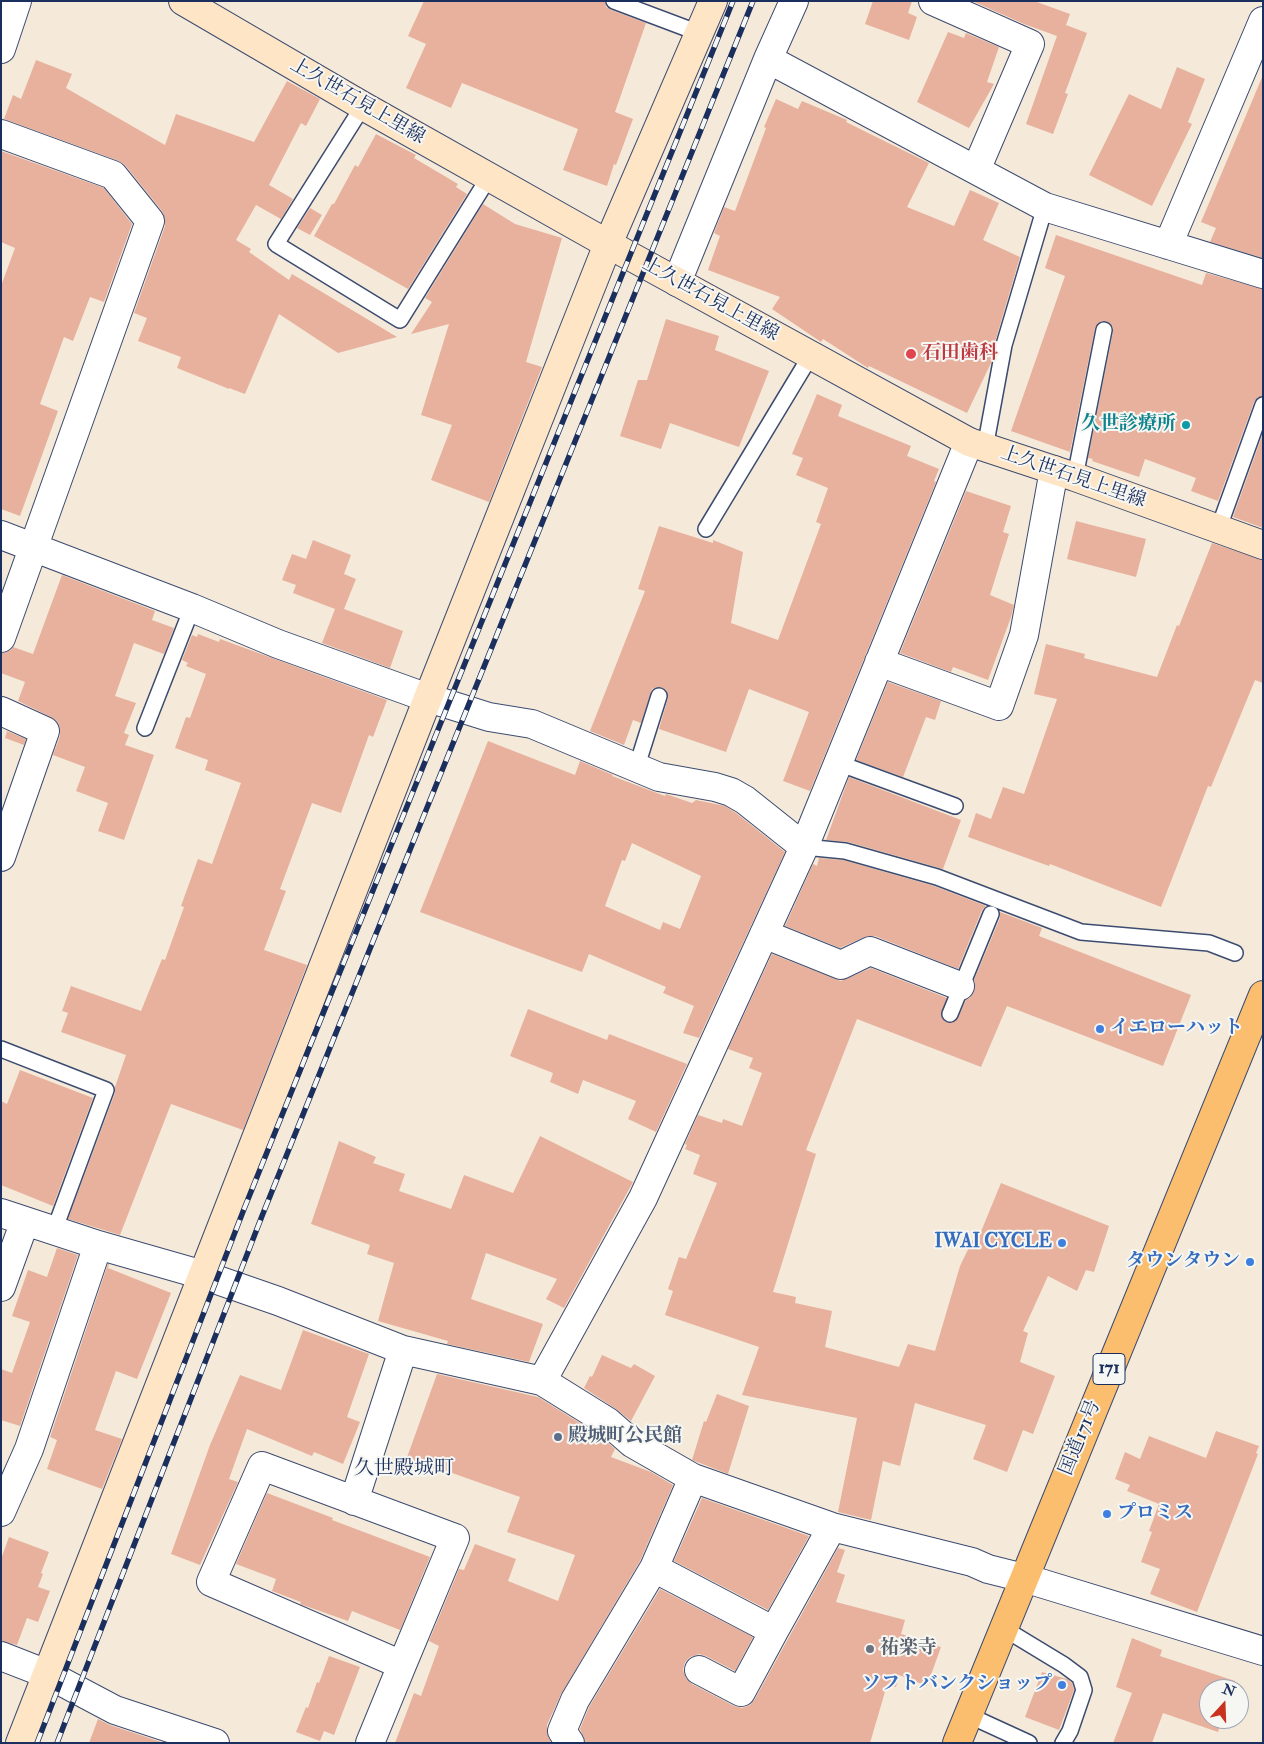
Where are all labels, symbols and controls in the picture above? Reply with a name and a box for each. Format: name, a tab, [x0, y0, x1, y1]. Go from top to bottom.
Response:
street label: 上久世石見上里線	[285, 54, 429, 150]
street label: 上久世石見上里線	[638, 253, 782, 347]
place label: 石田歯科	[922, 343, 998, 365]
marker: 石田歯科	[904, 347, 918, 361]
place label: 久世診療所	[1081, 414, 1176, 436]
marker: 久世診療所	[1180, 419, 1192, 431]
street label: 上久世石見上里線	[997, 442, 1149, 514]
place label: イエローハット	[1110, 1018, 1243, 1040]
marker: イエローハット	[1094, 1023, 1106, 1035]
place label: IWAI CYCLE	[935, 1232, 1052, 1254]
marker: IWAI CYCLE	[1056, 1237, 1068, 1249]
place label: タウンタウン	[1126, 1251, 1240, 1273]
marker: タウンタウン	[1244, 1256, 1256, 1268]
road number: 171	[1093, 1354, 1125, 1385]
street label: 国道171号	[1056, 1397, 1106, 1479]
place label: 殿城町公民館	[568, 1426, 682, 1448]
marker: 殿城町公民館	[552, 1431, 564, 1443]
district label: 久世殿城町	[354, 1458, 454, 1482]
place label: プロミス	[1117, 1503, 1193, 1525]
marker: プロミス	[1101, 1508, 1113, 1520]
place label: 祐楽寺	[880, 1638, 937, 1660]
marker: 祐楽寺	[864, 1643, 876, 1655]
place label: ソフトバンクショップ	[862, 1674, 1052, 1696]
marker: ソフトバンクショップ	[1056, 1679, 1068, 1691]
north arrow	[1199, 1679, 1249, 1729]
text: N	[1220, 1680, 1238, 1701]

